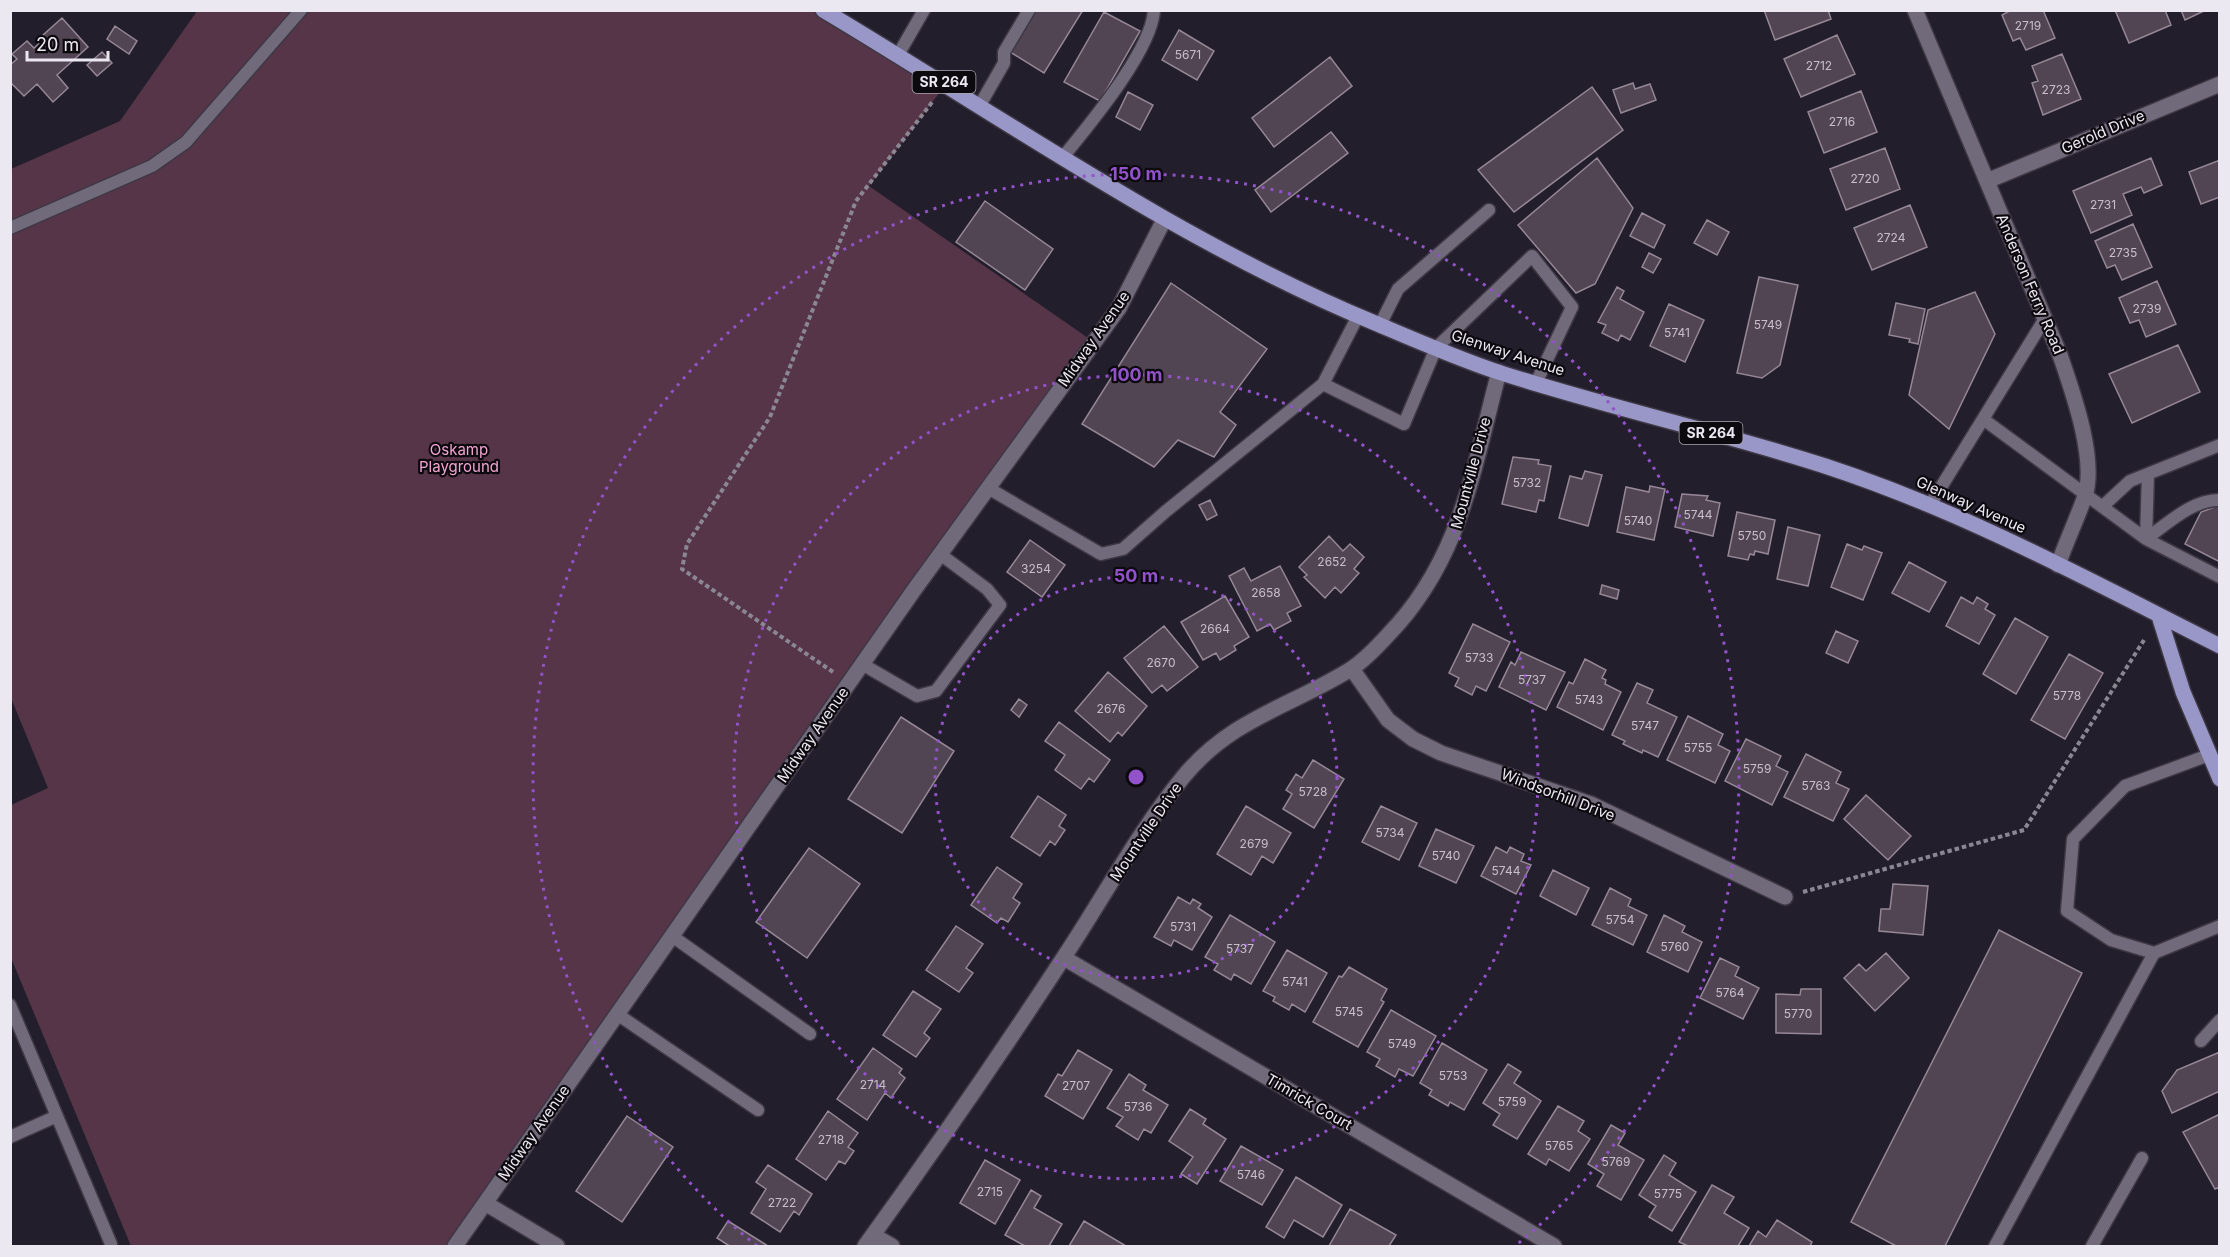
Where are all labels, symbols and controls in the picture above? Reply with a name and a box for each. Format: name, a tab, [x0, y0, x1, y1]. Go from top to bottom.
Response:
house number: 2719	[2015, 18, 2041, 33]
scale bar	[27, 24, 108, 62]
text: 20 m	[36, 34, 79, 55]
house number: 5671	[1175, 47, 1201, 62]
house number: 2712	[1806, 58, 1832, 73]
road number: SR 264	[912, 71, 976, 93]
house number: 2723	[2042, 82, 2070, 97]
street label: Gerold Drive	[2058, 105, 2147, 158]
house number: 2716	[1829, 114, 1855, 129]
text: 150 m	[1110, 163, 1162, 184]
house number: 2720	[1851, 171, 1880, 186]
house number: 2731	[2090, 197, 2116, 212]
street label: Anderson Ferry Road	[1992, 211, 2069, 357]
house number: 2724	[1877, 230, 1906, 245]
house number: 2735	[2109, 245, 2137, 260]
street label: Midway Avenue	[1054, 287, 1134, 390]
house number: 2739	[2133, 301, 2161, 316]
house number: 5749	[1754, 317, 1782, 332]
street label: Glenway Avenue	[1449, 325, 1567, 380]
house number: 5741	[1664, 325, 1690, 340]
text: 100 m	[1110, 364, 1162, 385]
street label: Mountville Drive	[1446, 415, 1495, 531]
road number: SR 264	[1680, 422, 1742, 444]
park label: Oskamp Playground	[419, 440, 499, 476]
street label: Glenway Avenue	[1913, 472, 2029, 537]
house number: 5732	[1513, 475, 1541, 490]
house number: 5744	[1684, 507, 1713, 522]
house number: 5740	[1624, 513, 1652, 528]
house number: 5750	[1738, 528, 1766, 543]
house number: 2652	[1317, 554, 1347, 569]
house number: 3254	[1021, 561, 1051, 576]
text: 50 m	[1114, 565, 1158, 586]
house number: 2658	[1251, 585, 1281, 600]
house number: 2664	[1200, 621, 1230, 636]
house number: 5733	[1465, 650, 1493, 665]
house number: 2670	[1147, 655, 1175, 670]
house number: 5737	[1518, 672, 1546, 687]
street label: Midway Avenue	[773, 683, 853, 786]
house number: 5778	[2053, 688, 2081, 703]
house number: 5743	[1575, 692, 1603, 707]
house number: 2676	[1097, 701, 1125, 716]
house number: 5747	[1631, 718, 1659, 733]
house number: 5755	[1684, 740, 1712, 755]
house number: 5759	[1743, 761, 1771, 776]
street label: Windsorhill Drive	[1499, 764, 1618, 825]
centre of rings	[1126, 767, 1146, 787]
house number: 5763	[1802, 778, 1830, 793]
street label: Mountville Drive	[1106, 779, 1186, 885]
house number: 5728	[1299, 784, 1327, 799]
house number: 5734	[1375, 825, 1405, 840]
house number: 2679	[1240, 836, 1268, 851]
house number: 5740	[1432, 848, 1460, 863]
house number: 5744	[1492, 863, 1521, 878]
house number: 5754	[1605, 912, 1635, 927]
house number: 5731	[1170, 919, 1196, 934]
house number: 5760	[1661, 939, 1689, 954]
house number: 5737	[1226, 941, 1254, 956]
house number: 5741	[1282, 974, 1308, 989]
house number: 5764	[1715, 985, 1745, 1000]
house number: 5745	[1335, 1004, 1363, 1019]
house number: 5770	[1784, 1006, 1812, 1021]
house number: 5749	[1388, 1036, 1416, 1051]
house number: 5753	[1439, 1068, 1467, 1083]
street label: Timrick Court	[1263, 1069, 1356, 1134]
house number: 2714	[860, 1077, 887, 1092]
house number: 2707	[1062, 1078, 1090, 1093]
street label: Midway Avenue	[494, 1081, 574, 1184]
house number: 5759	[1498, 1094, 1526, 1109]
house number: 5736	[1124, 1099, 1152, 1114]
house number: 2718	[818, 1132, 844, 1147]
house number: 5765	[1545, 1138, 1573, 1153]
house number: 5769	[1602, 1154, 1630, 1169]
house number: 5746	[1237, 1167, 1265, 1182]
house number: 2715	[977, 1184, 1003, 1199]
house number: 5775	[1654, 1186, 1682, 1201]
house number: 2722	[768, 1195, 796, 1210]

